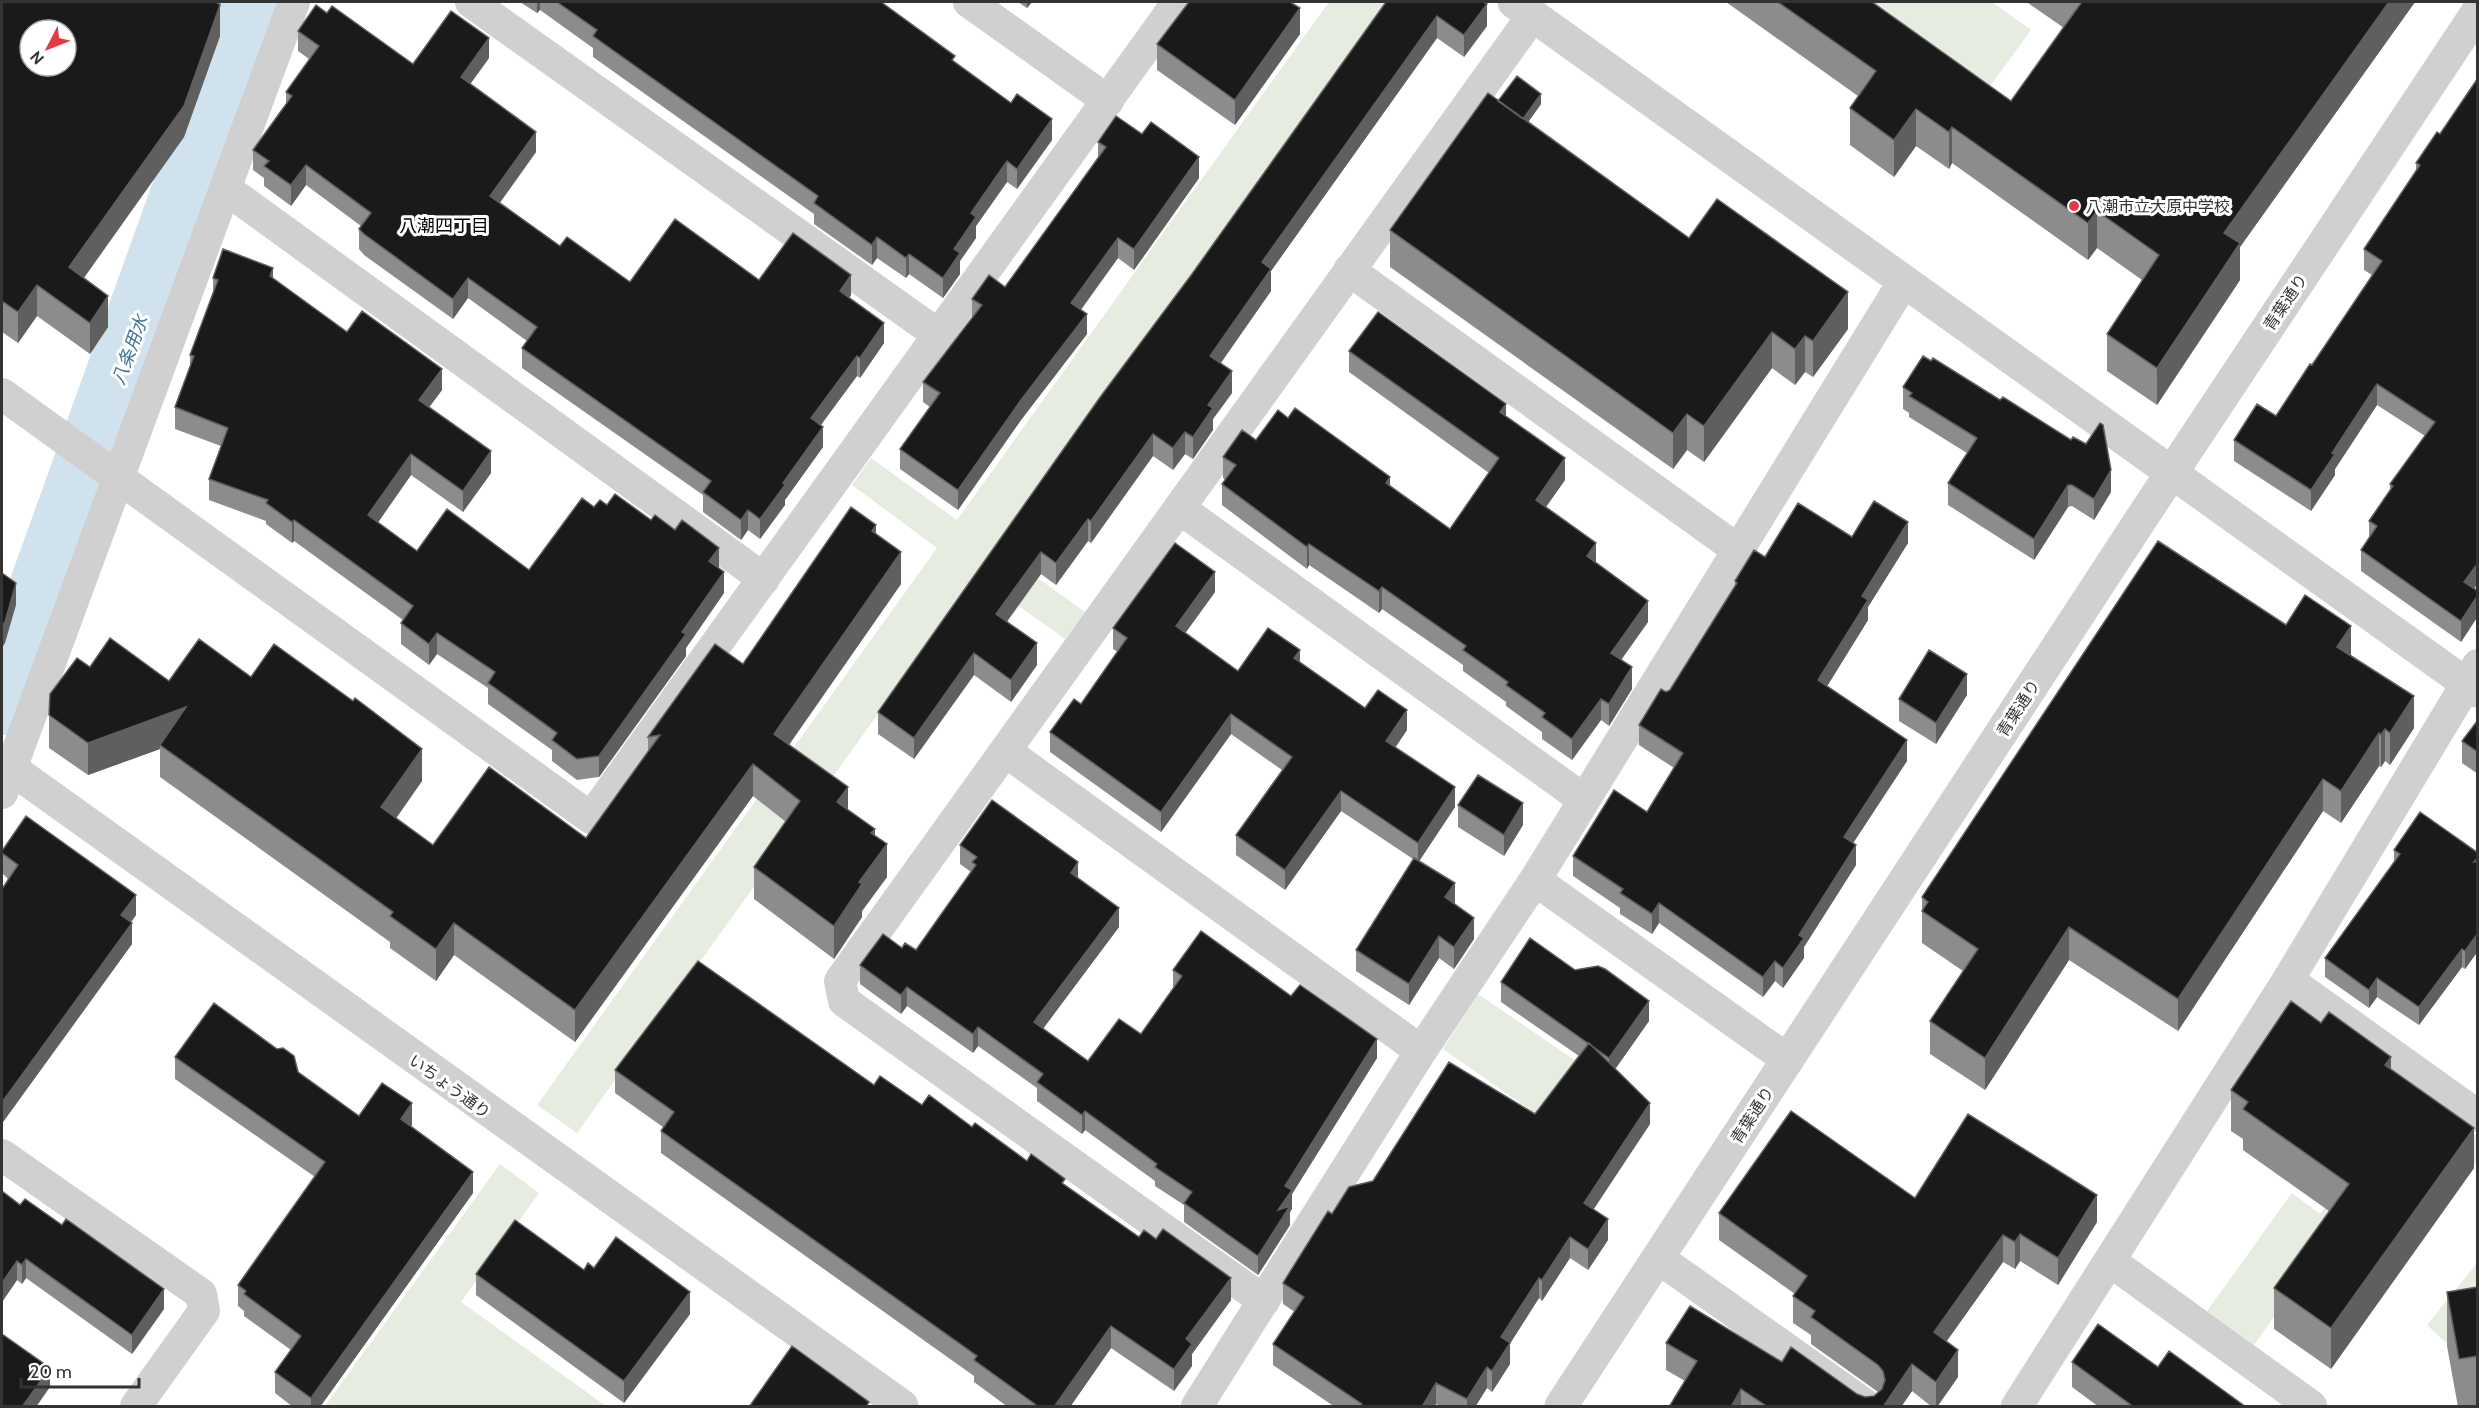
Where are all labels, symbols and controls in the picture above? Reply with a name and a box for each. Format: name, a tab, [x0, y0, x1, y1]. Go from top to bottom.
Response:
north arrow	[18, 18, 78, 78]
text: N	[26, 47, 48, 68]
place label: 八潮市立大原中学校	[2086, 197, 2230, 216]
marker: 八潮市立大原中学校	[2067, 199, 2081, 213]
district label: 八潮四丁目	[399, 215, 489, 237]
street label: 青葉通り	[2260, 270, 2311, 334]
water label: 八条用水	[107, 311, 153, 388]
street label: 青葉通り	[1993, 676, 2044, 740]
street label: いちょう通り	[405, 1051, 494, 1122]
street label: 青葉通り	[1727, 1083, 1778, 1147]
scale bar	[21, 1351, 140, 1389]
text: 20 m	[30, 1361, 72, 1383]

